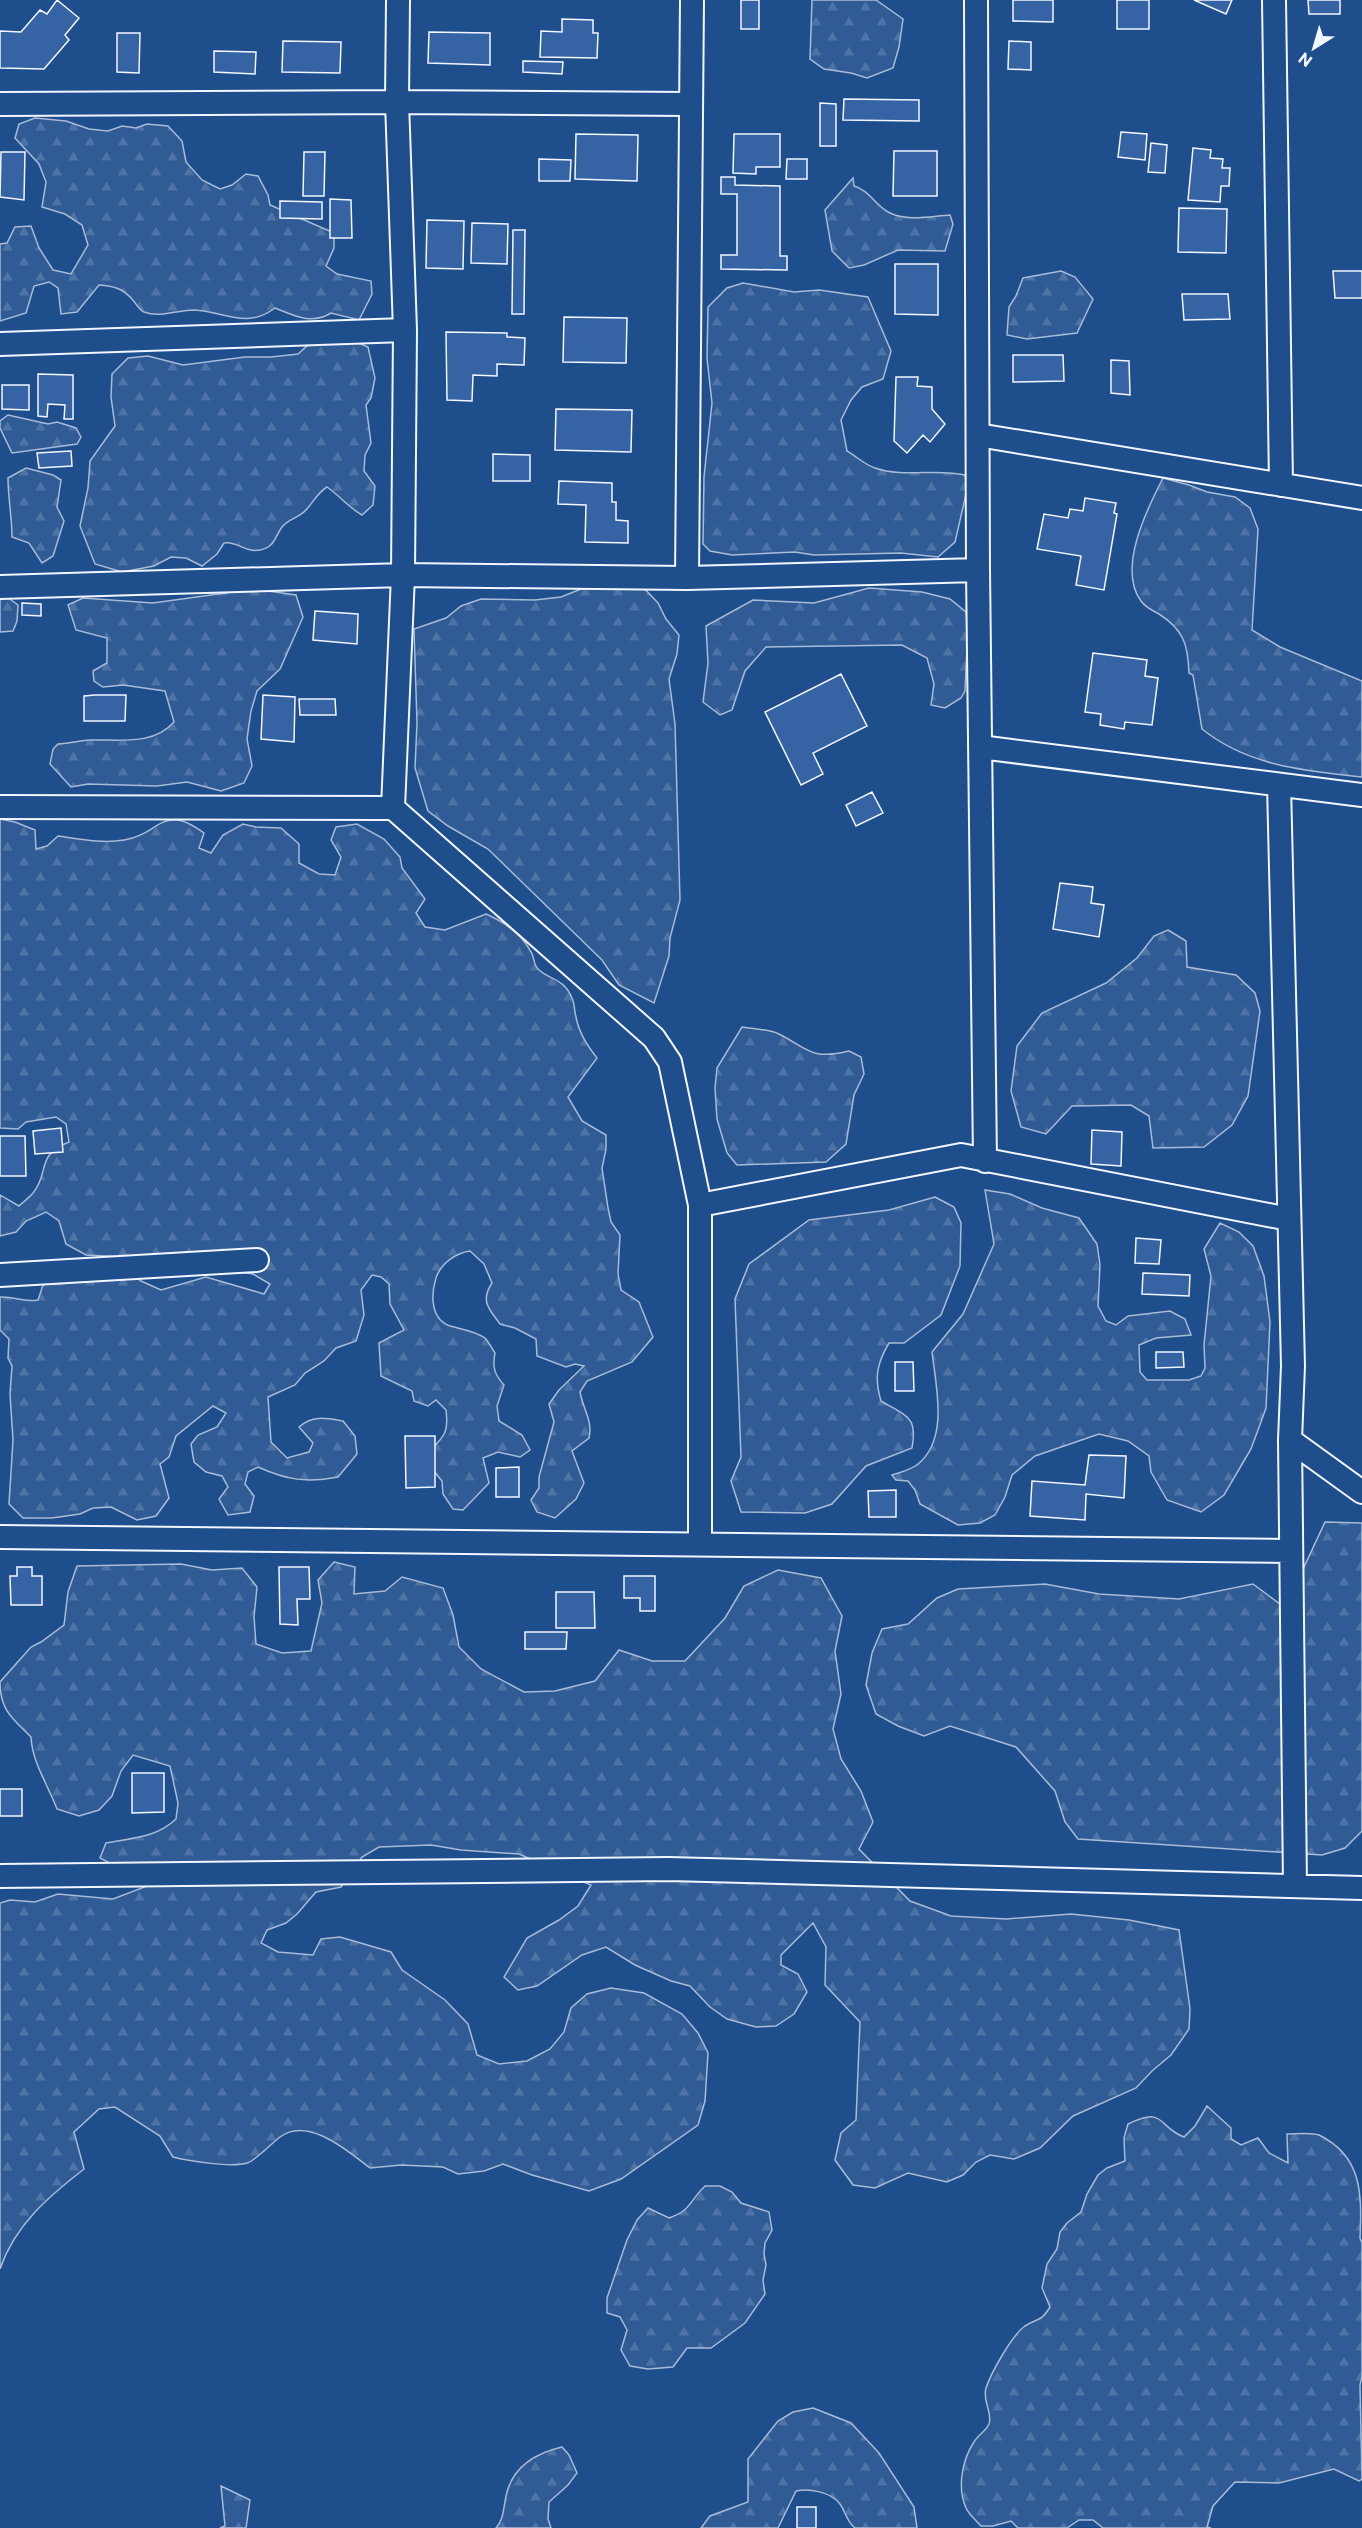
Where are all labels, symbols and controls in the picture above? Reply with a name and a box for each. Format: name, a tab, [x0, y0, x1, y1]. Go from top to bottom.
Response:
north arrow	[1284, 18, 1344, 78]
text: N	[1294, 49, 1315, 72]

